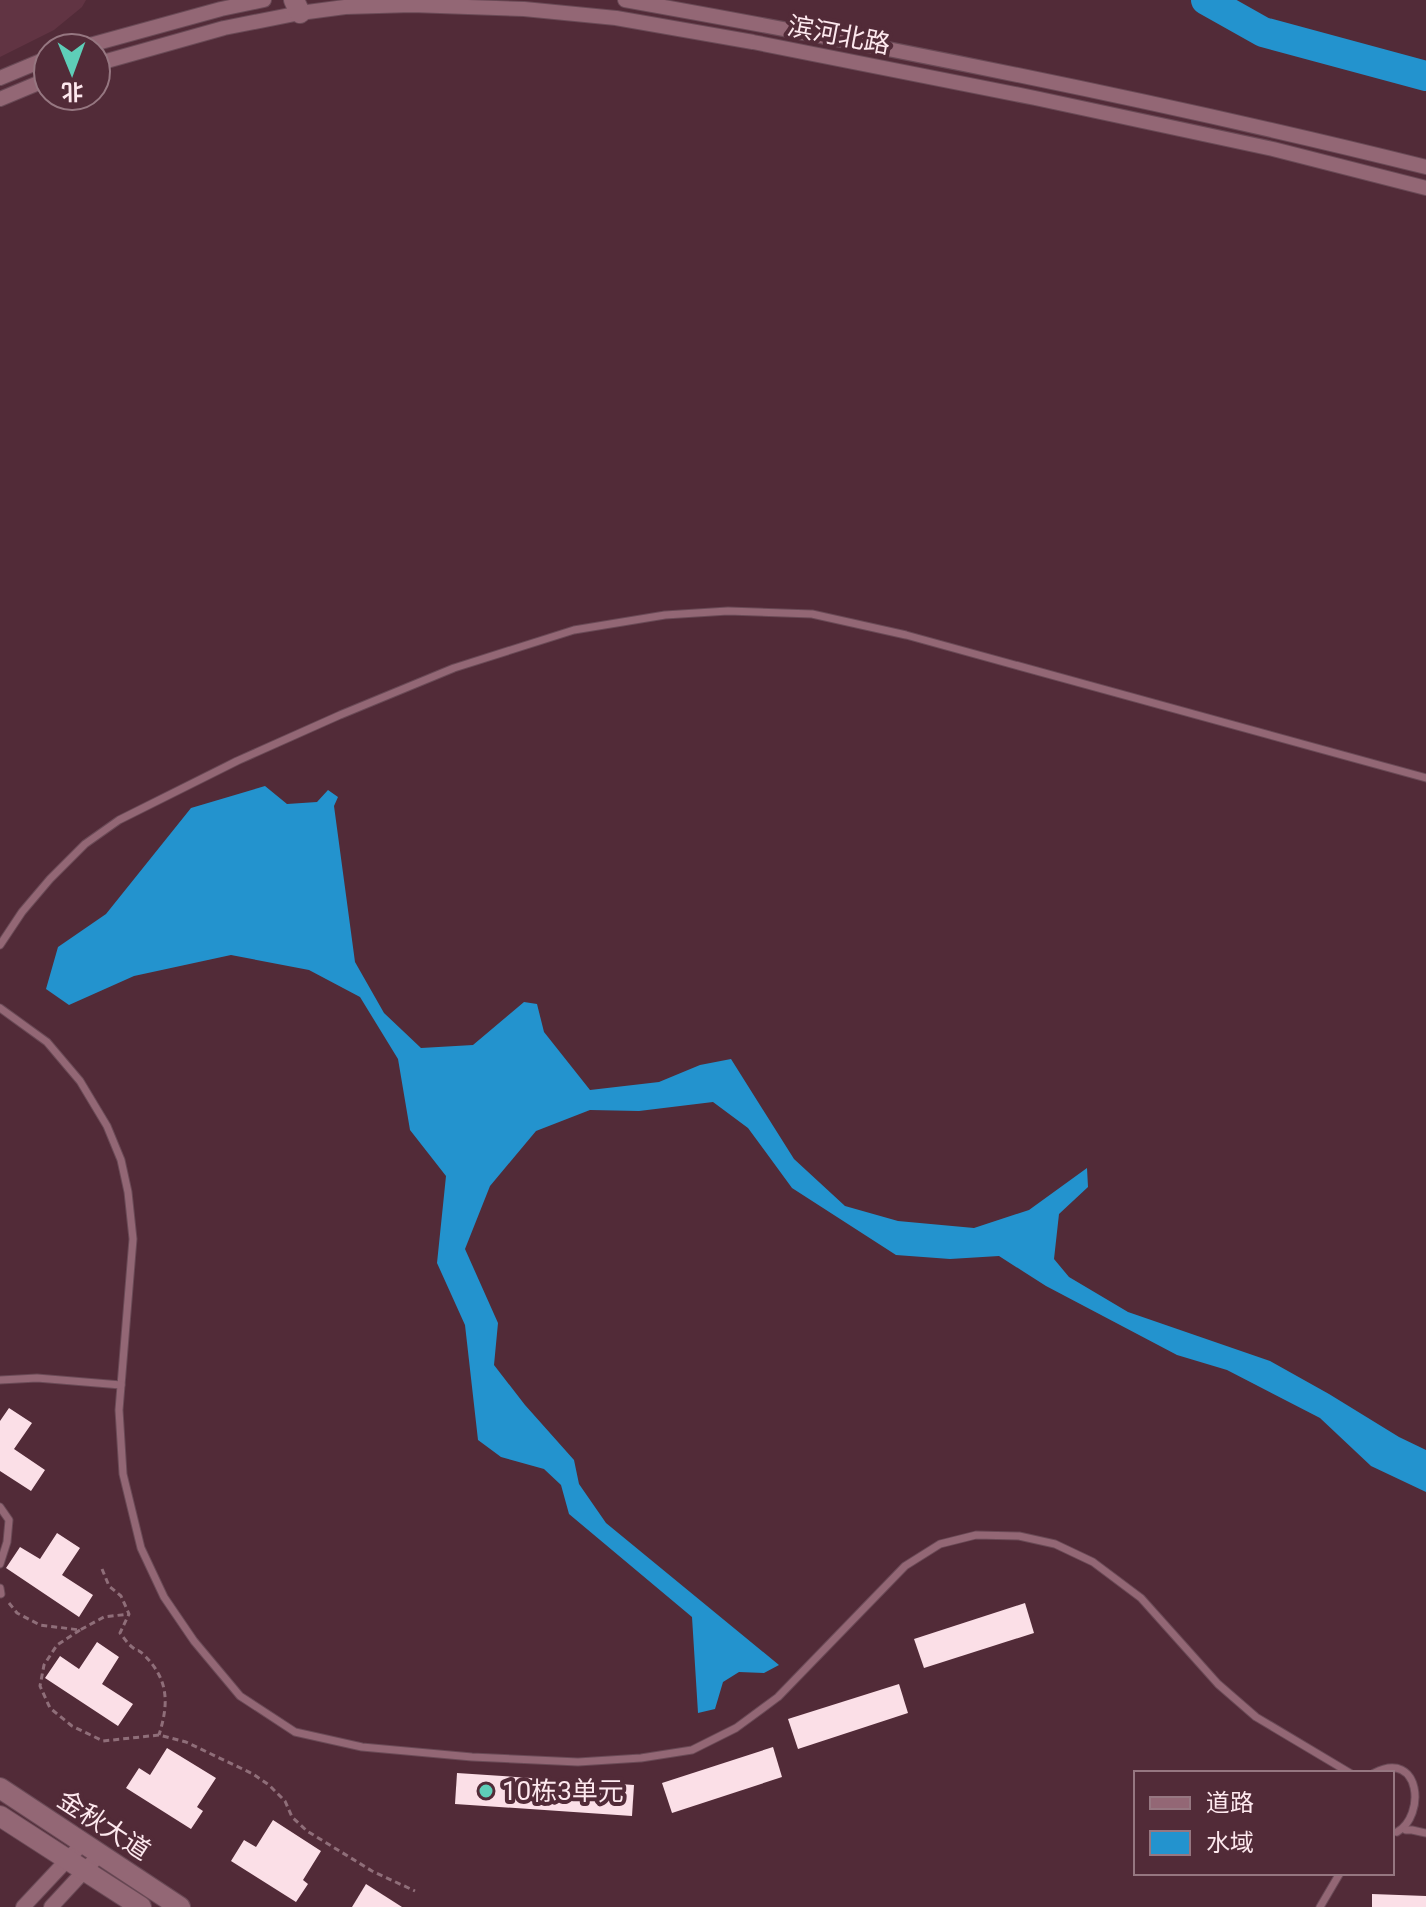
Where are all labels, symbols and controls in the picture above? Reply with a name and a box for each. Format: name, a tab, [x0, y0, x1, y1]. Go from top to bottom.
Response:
street label: 滨河北路	[785, 10, 893, 60]
north arrow	[32, 32, 112, 112]
text: 北	[61, 79, 84, 104]
legend	[1134, 1771, 1394, 1875]
place label: 10栋3单元	[502, 1776, 624, 1806]
marker: 10栋3单元	[477, 1782, 495, 1800]
street label: 金秋大道	[52, 1784, 156, 1866]
text: 道路	[1206, 1789, 1254, 1817]
text: 水域	[1206, 1829, 1254, 1857]

